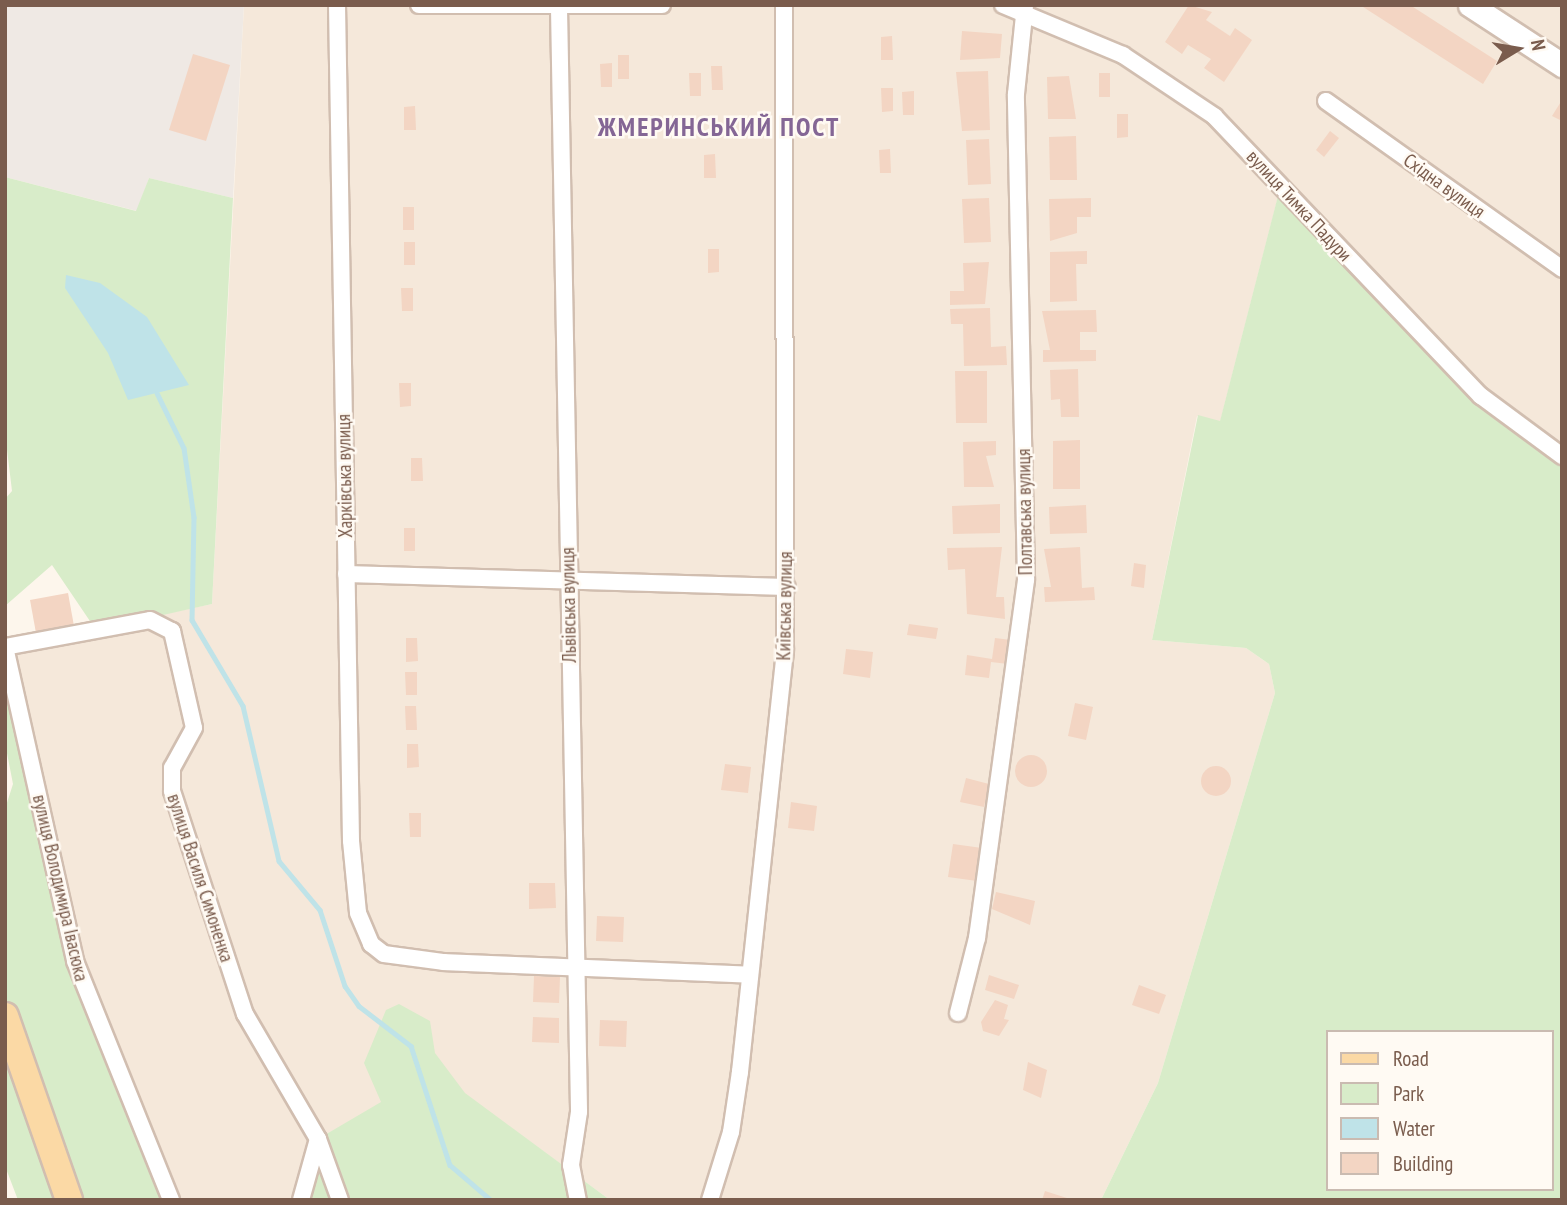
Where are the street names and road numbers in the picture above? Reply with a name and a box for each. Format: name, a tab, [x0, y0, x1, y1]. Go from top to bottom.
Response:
street label: вулиця Тимка Падури	[1242, 146, 1356, 266]
street label: Східна вулиця	[1399, 149, 1489, 223]
street label: Харківська вулиця	[333, 414, 357, 538]
street label: Полтавська вулиця	[1012, 449, 1038, 575]
street label: Львівська вулиця	[557, 547, 581, 663]
street label: Київська вулиця	[773, 551, 797, 661]
street label: вулиця Василя Симоненка	[162, 791, 238, 965]
street label: вулиця Володимира Івасюка	[27, 792, 93, 984]

